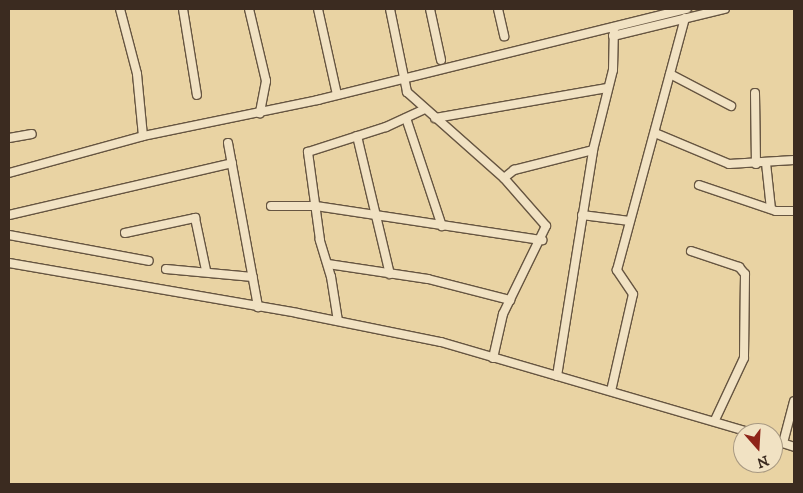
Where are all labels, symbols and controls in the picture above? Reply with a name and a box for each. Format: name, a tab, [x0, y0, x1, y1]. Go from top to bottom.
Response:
north arrow	[733, 423, 783, 473]
text: N	[754, 451, 771, 472]

